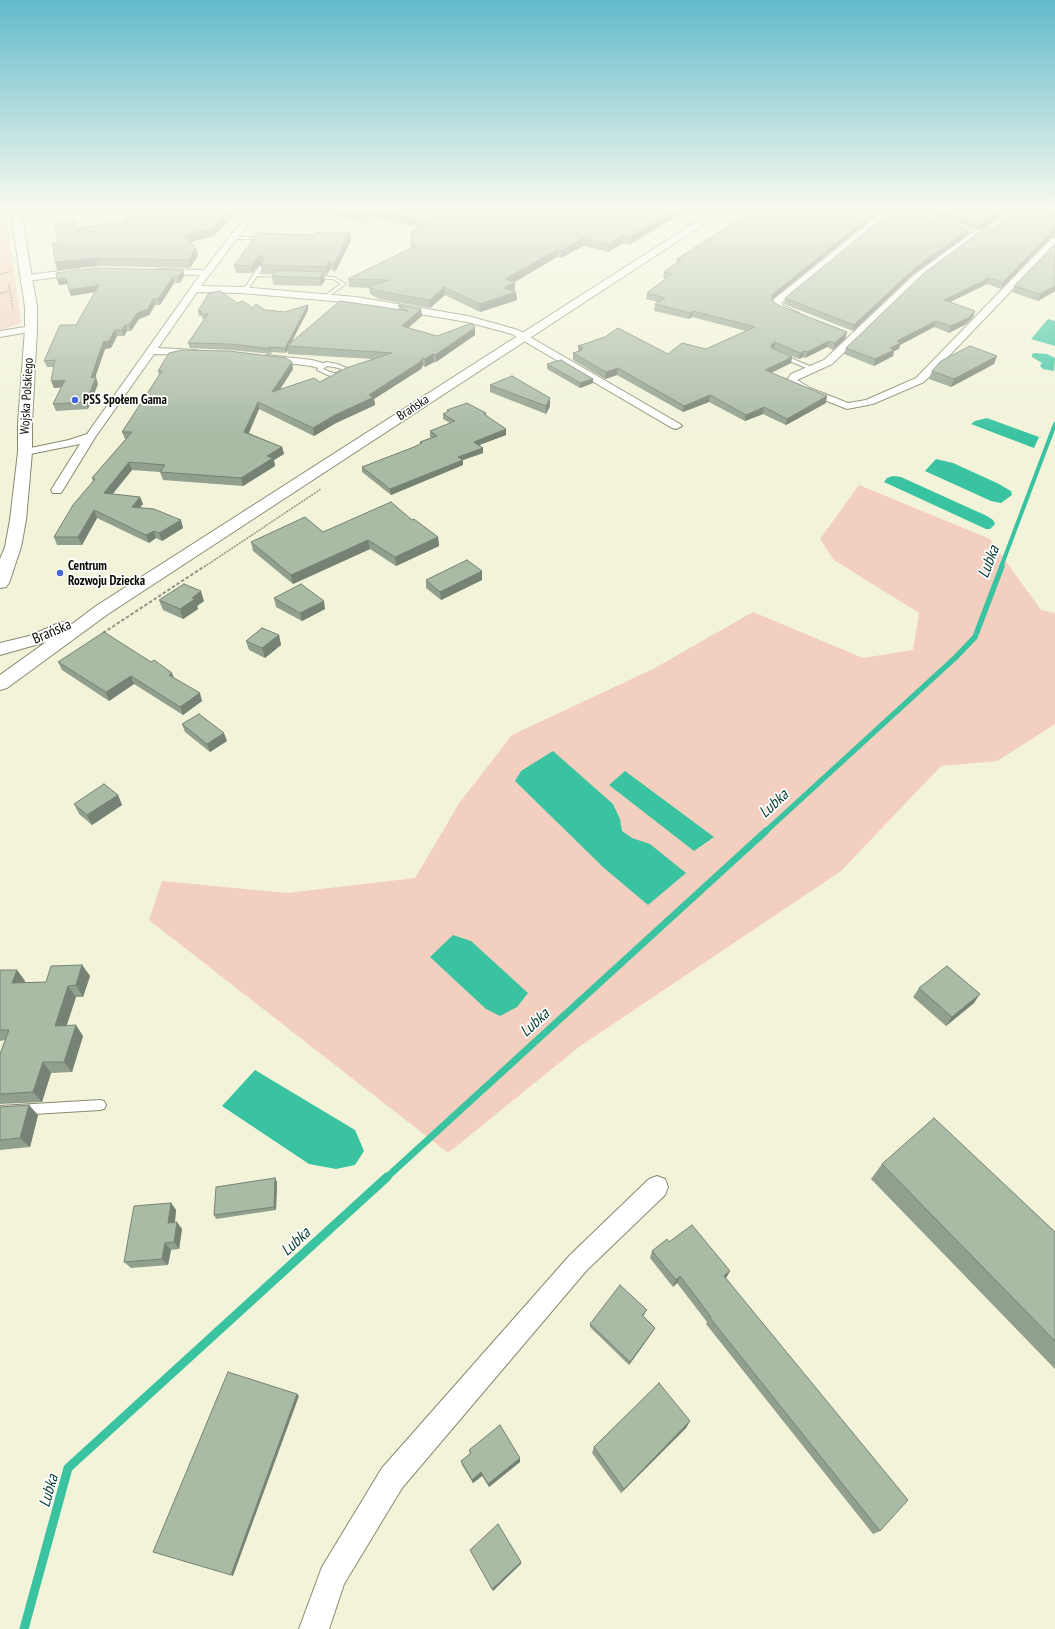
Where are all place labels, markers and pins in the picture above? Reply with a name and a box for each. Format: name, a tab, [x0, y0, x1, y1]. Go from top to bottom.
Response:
place label: PSS Społem Gama	[83, 392, 167, 408]
marker: PSS Społem Gama	[70, 395, 80, 405]
place label: Centrum Rozwoju Dziecka	[68, 558, 145, 589]
marker: Centrum Rozwoju Dziecka	[55, 568, 65, 578]

